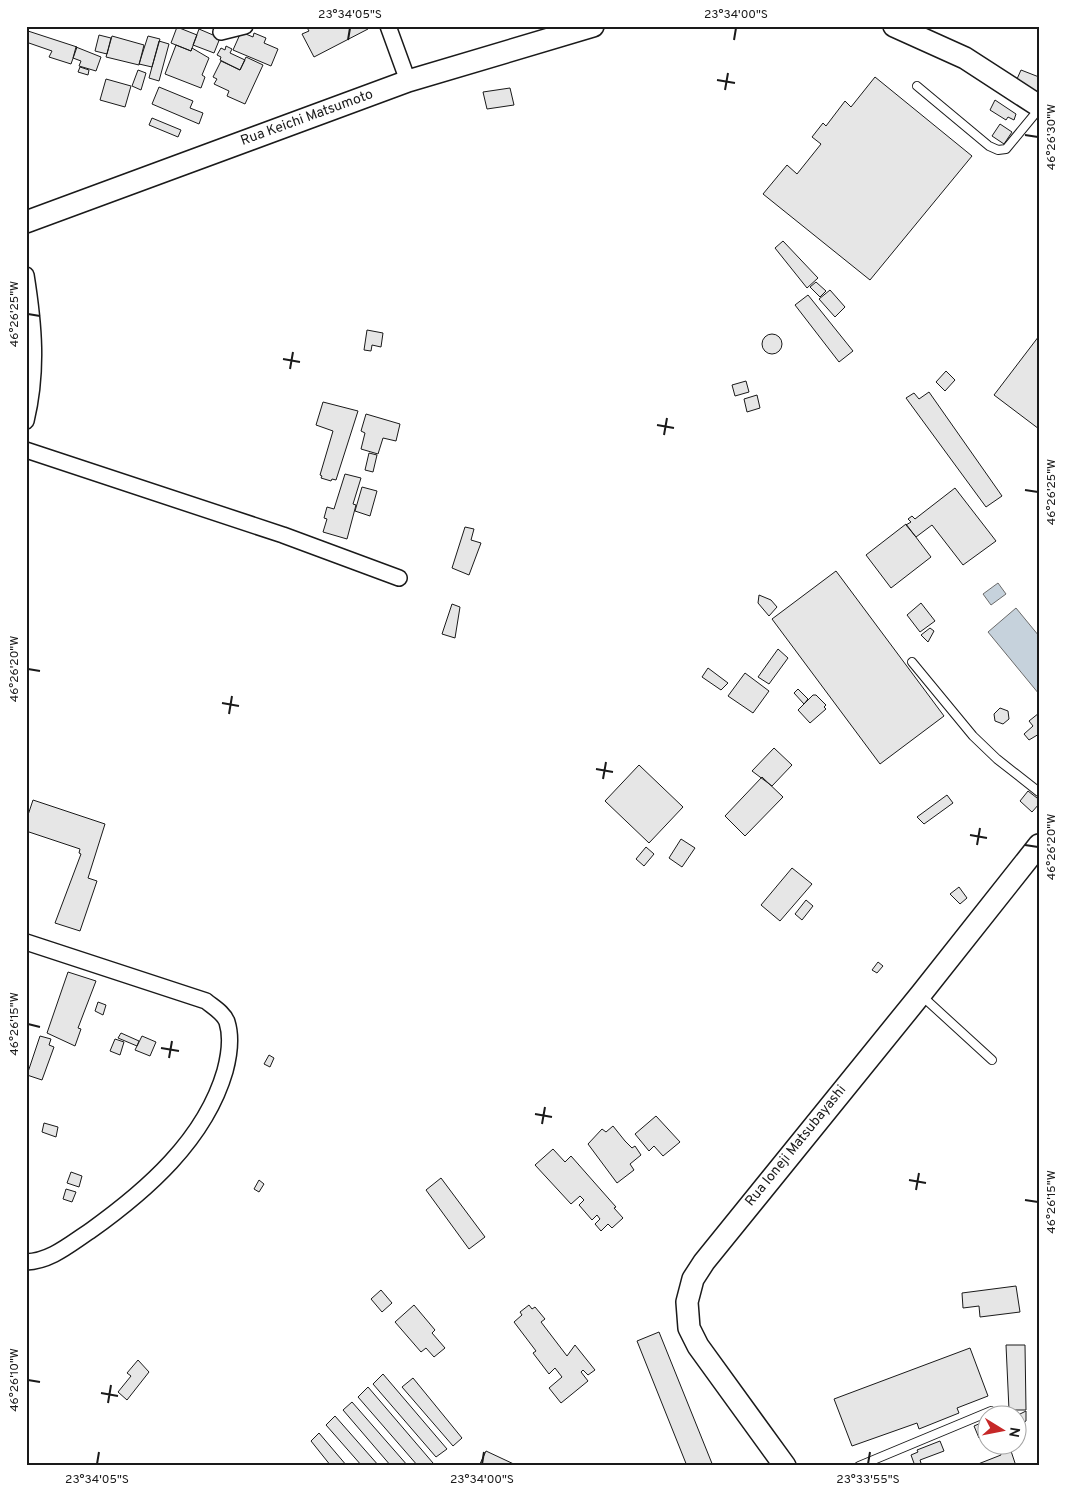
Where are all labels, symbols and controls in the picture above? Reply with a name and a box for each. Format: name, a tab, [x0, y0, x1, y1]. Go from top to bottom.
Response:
text: 23°34'05"S	[318, 7, 382, 23]
text: 23°34'00"S	[704, 7, 768, 23]
street label: Rua Keichi Matsumoto	[238, 86, 376, 150]
text: 46°26'30"W	[1044, 104, 1060, 170]
text: 46°26'25"W	[7, 281, 23, 347]
text: 46°26'25"W	[1044, 459, 1060, 525]
text: 46°26'20"W	[7, 636, 23, 702]
text: 46°26'20"W	[1044, 814, 1060, 880]
text: 46°26'15"W	[7, 992, 23, 1056]
street label: Rua Ioneji Matsubayashi	[742, 1082, 850, 1210]
text: 46°26'15"W	[1044, 1170, 1060, 1234]
text: 46°26'10"W	[7, 1348, 23, 1412]
north arrow	[978, 1404, 1028, 1454]
text: N	[1004, 1426, 1023, 1438]
text: 23°34'05"S	[65, 1472, 129, 1488]
text: 23°34'00"S	[450, 1472, 514, 1488]
text: 23°33'55"S	[836, 1472, 900, 1488]

